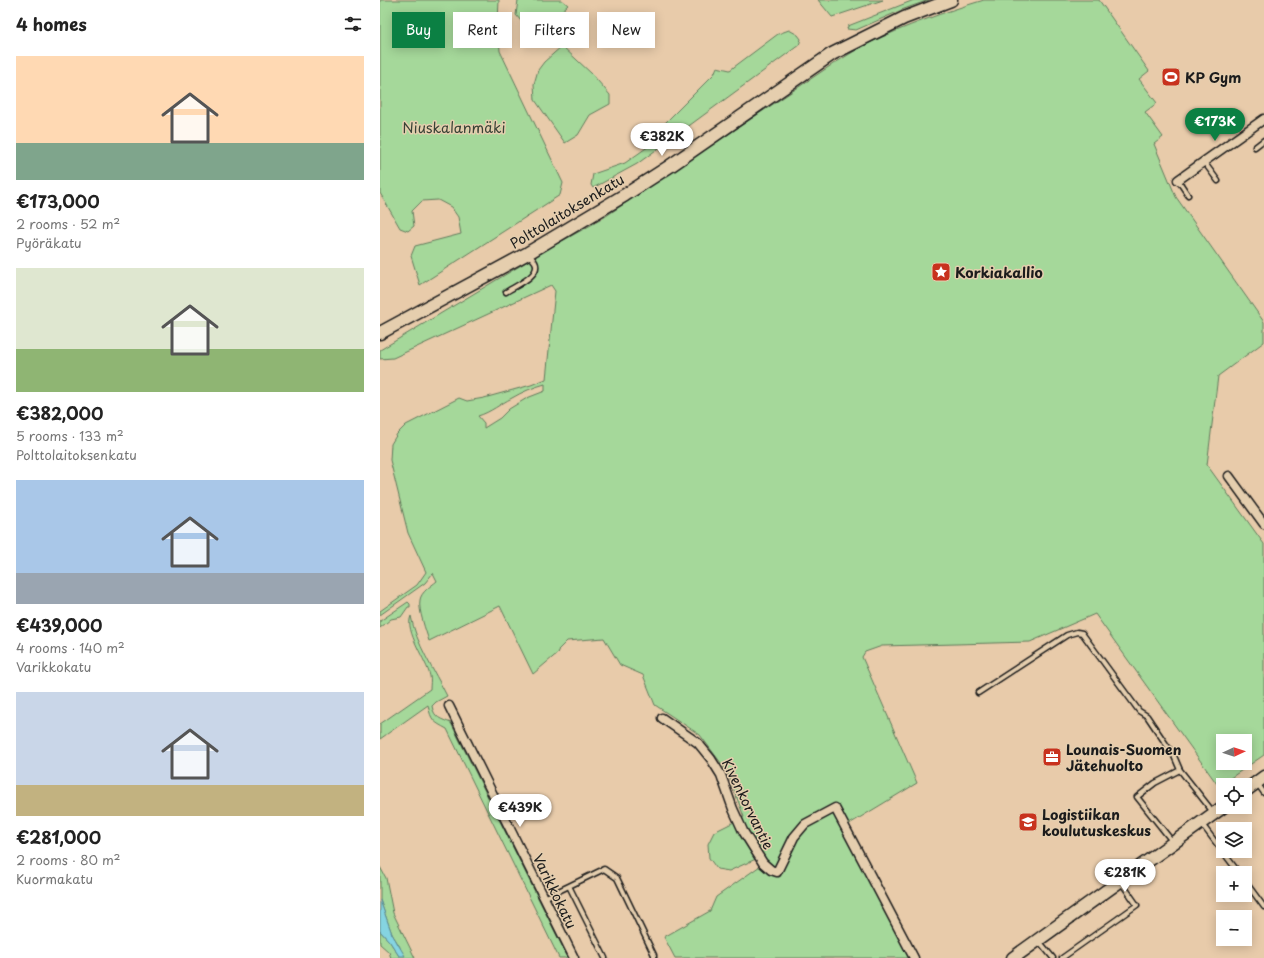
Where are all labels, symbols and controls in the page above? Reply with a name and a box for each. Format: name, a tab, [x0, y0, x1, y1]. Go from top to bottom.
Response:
text: 4 homes	[16, 11, 87, 37]
chip: Buy	[392, 12, 445, 48]
chip: Rent	[453, 12, 512, 48]
chip: Filters	[520, 12, 589, 48]
chip: New	[597, 12, 655, 48]
icon: filters	[342, 13, 364, 35]
sports icon: KP Gym	[1160, 66, 1182, 88]
place label: KP Gym	[1185, 67, 1241, 88]
icon: home	[154, 82, 226, 154]
pin: €173K	[1187, 108, 1243, 142]
text: €173K	[1194, 111, 1236, 130]
park label: Niuskalanmäki	[403, 117, 505, 138]
pin: €382K	[634, 123, 690, 157]
text: €382K	[639, 126, 685, 145]
street label: Polttolaitoksenkatu	[506, 169, 628, 253]
text: €173,000	[16, 188, 100, 214]
text: 2 rooms · 52 m²	[16, 214, 120, 233]
text: Pyöräkatu	[16, 233, 82, 252]
place icon: Korkiakallio	[930, 261, 952, 283]
place label: Korkiakallio	[955, 262, 1043, 283]
icon: home	[154, 294, 226, 366]
text: €382,000	[16, 400, 103, 426]
text: 5 rooms · 133 m²	[16, 426, 124, 445]
text: Polttolaitoksenkatu	[16, 445, 137, 464]
icon: home	[154, 506, 226, 578]
text: €439,000	[16, 612, 102, 638]
text: 4 rooms · 140 m²	[16, 638, 125, 657]
text: Varikkokatu	[16, 657, 91, 676]
icon: home	[154, 718, 226, 790]
north arrow	[1216, 734, 1252, 770]
map controls	[1216, 734, 1252, 946]
place label: Lounais-Suomen Jätehuolto	[1066, 739, 1181, 776]
office icon: Lounais-Suomen Jätehuolto	[1041, 746, 1063, 768]
street label: Kivenkorvantie	[717, 755, 779, 853]
button: locate	[1216, 778, 1252, 814]
pin: €439K	[492, 794, 548, 828]
text: €439K	[498, 797, 542, 816]
place label: Logistiikan koulutuskeskus	[1042, 804, 1151, 841]
school or university icon: Logistiikan koulutuskeskus	[1017, 811, 1039, 833]
button: layers	[1216, 822, 1252, 858]
text: €281,000	[16, 824, 101, 850]
text: 2 rooms · 80 m²	[16, 850, 121, 869]
street label: Varikkokatu	[528, 850, 582, 932]
pin: €281K	[1097, 859, 1153, 893]
text: €281K	[1104, 862, 1146, 881]
button: +	[1216, 866, 1252, 902]
text: Kuormakatu	[16, 869, 93, 888]
button: −	[1216, 910, 1252, 946]

